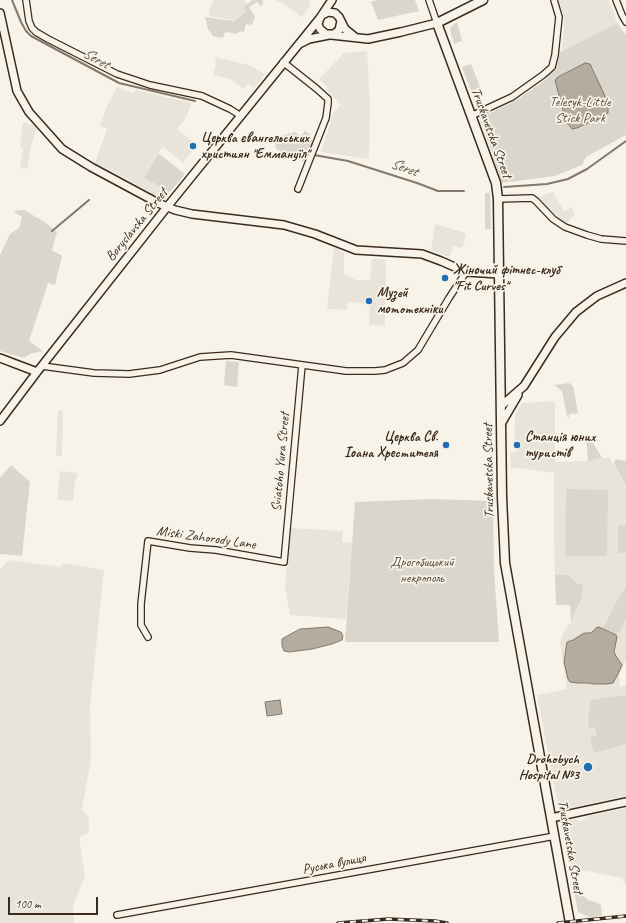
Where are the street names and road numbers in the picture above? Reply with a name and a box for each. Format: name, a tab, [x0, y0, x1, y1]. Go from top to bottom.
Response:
street label: Truskavetska Street	[467, 86, 515, 180]
street label: Boryslavska Street	[102, 185, 172, 265]
street label: Sviatoho Yura Street	[268, 412, 294, 512]
street label: Truskavetska Street	[480, 424, 498, 518]
street label: Miski Zahorody Lane	[155, 523, 257, 553]
street label: Truskavetska Street	[554, 799, 586, 895]
street label: Руська вулиця	[301, 850, 367, 878]

